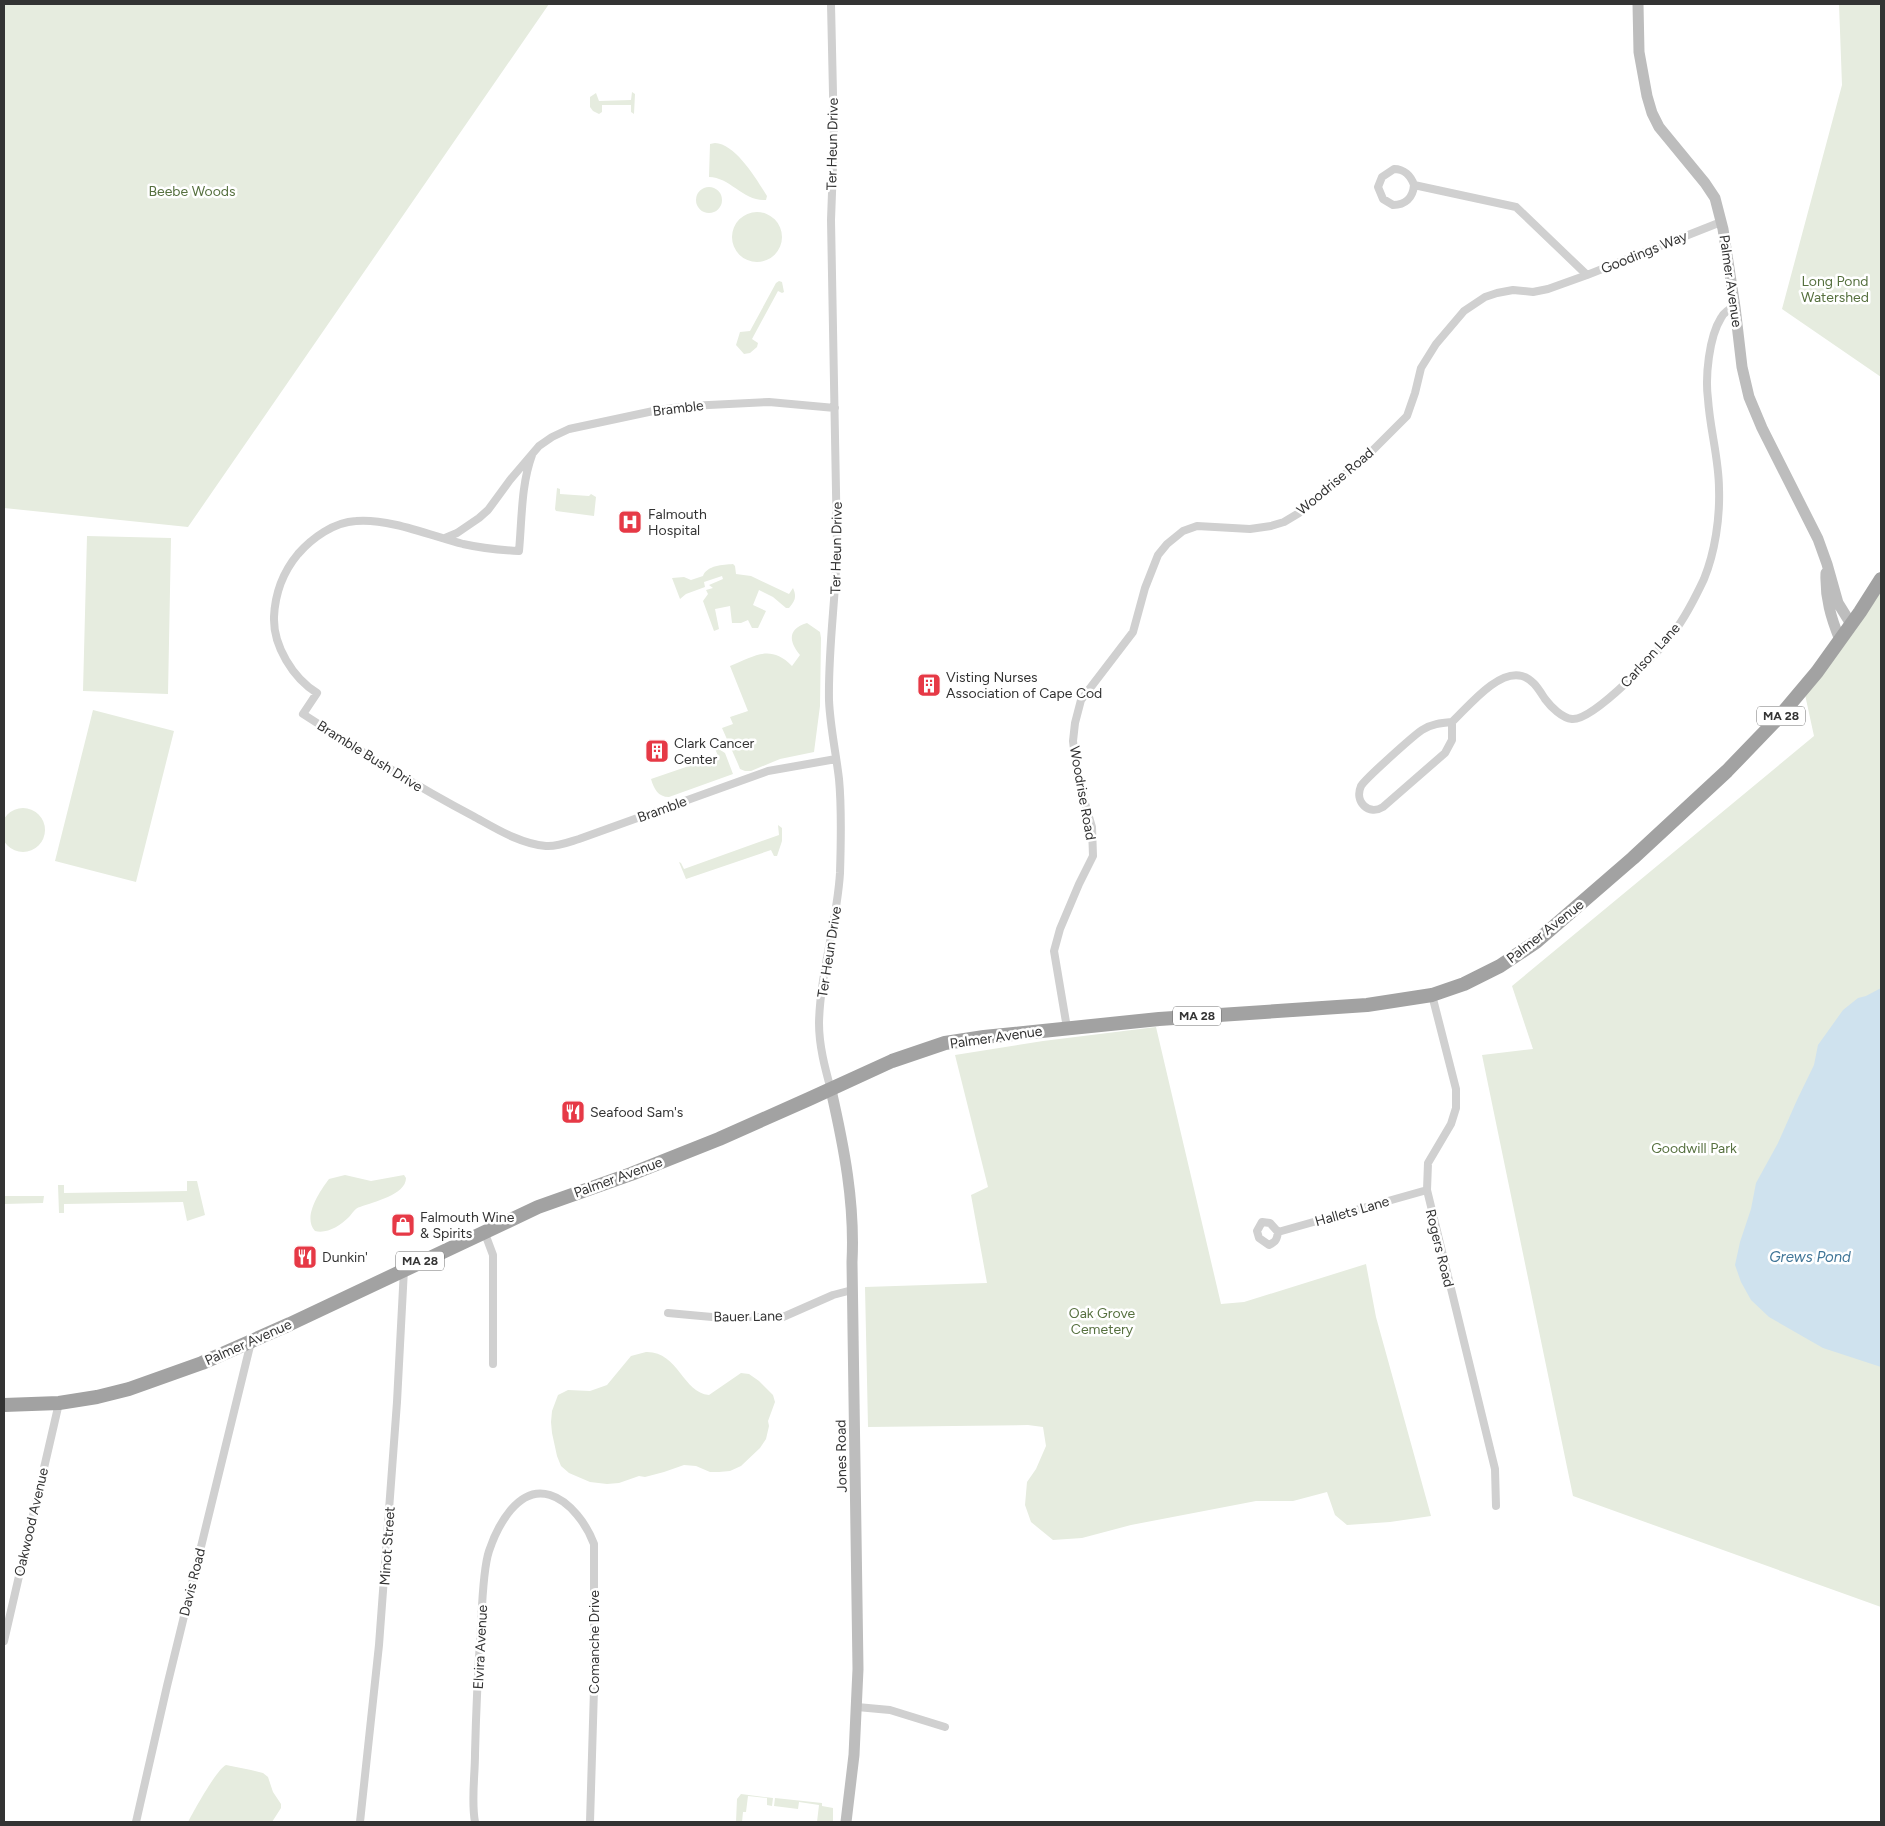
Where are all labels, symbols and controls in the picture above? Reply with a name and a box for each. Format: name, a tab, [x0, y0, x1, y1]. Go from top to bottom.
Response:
street label: Ter Heun Drive	[823, 97, 842, 190]
park label: Beebe Woods	[149, 183, 236, 200]
street label: Goodings Way	[1599, 227, 1690, 278]
street label: Palmer Avenue	[1716, 234, 1745, 329]
park label: Long Pond Watershed	[1801, 273, 1869, 306]
street label: Bramble	[652, 397, 705, 420]
street label: Woodrise Road	[1293, 444, 1377, 518]
street label: Ter Heun Drive	[827, 501, 846, 594]
place label: Falmouth Hospital	[648, 506, 707, 539]
hospital icon: Falmouth Hospital	[617, 509, 643, 535]
street label: Carlson Lane	[1617, 619, 1684, 691]
place label: Visting Nurses Association of Cape Cod	[946, 669, 1102, 702]
building icon: Visting Nurses Association of Cape Cod	[916, 672, 942, 698]
road number: MA 28	[1757, 706, 1805, 726]
street label: Bramble Bush Drive	[314, 717, 426, 796]
place label: Clark Cancer Center	[674, 735, 755, 768]
building icon: Clark Cancer Center	[644, 738, 670, 764]
street label: Woodrise Road	[1066, 745, 1099, 841]
street label: Bramble	[635, 793, 689, 826]
street label: Palmer Avenue	[1503, 896, 1588, 967]
street label: Ter Heun Drive	[814, 905, 845, 999]
road number: MA 28	[1173, 1006, 1221, 1026]
street label: Palmer Avenue	[949, 1023, 1044, 1052]
restaurant icon: Seafood Sam's	[560, 1099, 586, 1125]
place label: Seafood Sam's	[590, 1104, 683, 1121]
park label: Goodwill Park	[1651, 1140, 1737, 1157]
street label: Palmer Avenue	[571, 1153, 665, 1201]
street label: Hallets Lane	[1313, 1193, 1392, 1230]
street label: Rogers Road	[1422, 1207, 1457, 1289]
place label: Falmouth Wine & Spirits	[420, 1209, 515, 1242]
shop icon: Falmouth Wine & Spirits	[390, 1212, 416, 1238]
restaurant icon: Dunkin'	[292, 1244, 318, 1270]
water label: Grews Pond	[1769, 1248, 1851, 1266]
place label: Dunkin'	[322, 1249, 368, 1266]
road number: MA 28	[396, 1252, 444, 1270]
park label: Oak Grove Cemetery	[1069, 1305, 1136, 1338]
street label: Bauer Lane	[713, 1307, 783, 1326]
street label: Palmer Avenue	[202, 1316, 295, 1369]
street label: Jones Road	[832, 1419, 851, 1493]
street label: Oakwood Avenue	[11, 1466, 52, 1578]
street label: Minot Street	[376, 1506, 399, 1586]
street label: Davis Road	[176, 1546, 209, 1618]
street label: Comanche Drive	[586, 1590, 603, 1694]
street label: Elvira Avenue	[470, 1604, 491, 1690]

